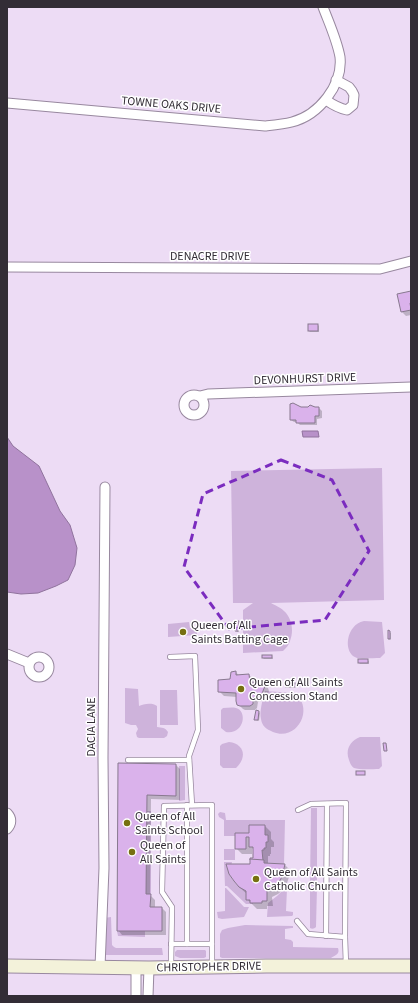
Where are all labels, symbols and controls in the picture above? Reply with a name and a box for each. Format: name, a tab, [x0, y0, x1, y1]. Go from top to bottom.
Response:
street label: TOWNE OAKS DRIVE	[121, 92, 221, 118]
street label: DENACRE DRIVE	[170, 248, 250, 265]
street label: DEVONHURST DRIVE	[253, 369, 357, 389]
place label: Queen of All Saints Batting Cage	[191, 617, 288, 648]
marker: Queen of All Saints Batting Cage	[178, 627, 188, 637]
place label: Queen of All Saints Concession Stand	[249, 674, 343, 705]
marker: Queen of All Saints Concession Stand	[236, 684, 246, 694]
street label: DACIA LANE	[83, 697, 100, 757]
place label: Queen of All Saints School	[135, 808, 203, 839]
marker: Queen of All Saints School	[122, 818, 132, 828]
place label: Queen of All Saints	[140, 837, 186, 868]
marker: Queen of All Saints	[127, 847, 137, 857]
place label: Queen of All Saints Catholic Church	[264, 864, 358, 895]
marker: Queen of All Saints Catholic Church	[251, 874, 261, 884]
street label: CHRISTOPHER DRIVE	[156, 958, 262, 976]

